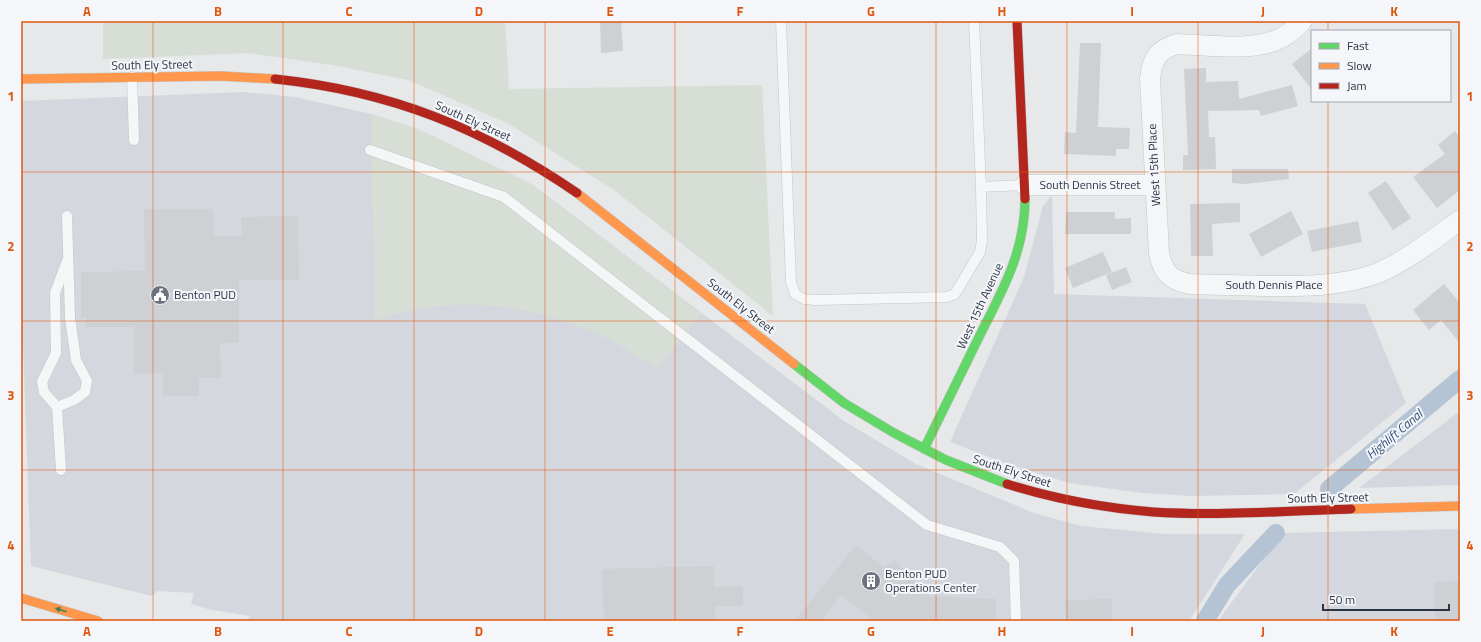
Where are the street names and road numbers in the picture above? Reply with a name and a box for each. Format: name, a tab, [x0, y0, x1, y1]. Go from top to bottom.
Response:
street label: South Ely Street	[111, 54, 194, 75]
street label: South Ely Street	[432, 95, 515, 146]
street label: West 15th Place	[1142, 123, 1165, 207]
street label: South Dennis Street	[1040, 175, 1141, 194]
street label: West 15th Avenue	[951, 260, 1008, 352]
street label: South Ely Street	[703, 273, 780, 339]
street label: South Dennis Place	[1225, 275, 1323, 294]
street label: South Ely Street	[971, 449, 1054, 492]
street label: South Ely Street	[1287, 487, 1370, 508]

